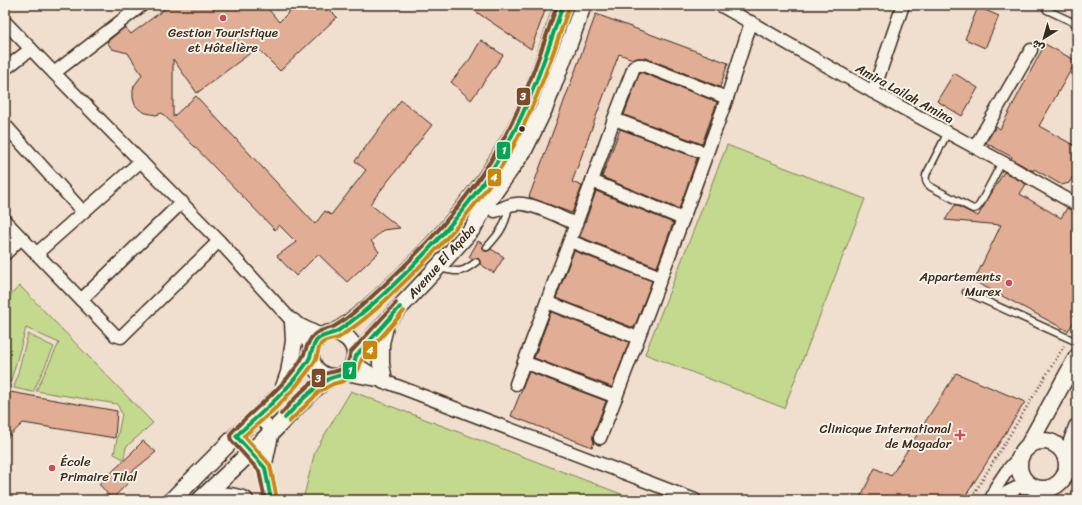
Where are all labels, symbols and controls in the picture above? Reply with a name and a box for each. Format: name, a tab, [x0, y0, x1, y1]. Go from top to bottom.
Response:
marker: Gestion Touristique et Hôtelière	[218, 13, 228, 23]
north arrow	[1024, 18, 1064, 58]
place label: Gestion Touristique et Hôtelière	[168, 21, 278, 59]
text: ش	[1028, 34, 1049, 57]
street label: Amira Lailah Amina	[850, 56, 959, 130]
line badge: 3	[516, 87, 531, 106]
text: 3	[519, 87, 527, 106]
unlabelled marker	[517, 124, 527, 134]
line badge: 1	[496, 141, 511, 160]
text: 1	[502, 141, 507, 160]
line badge: 4	[487, 168, 502, 187]
text: 4	[490, 168, 498, 187]
street label: Avenue El Aqaba	[401, 218, 482, 305]
place label: Appartements Murex	[919, 265, 1001, 303]
marker: Appartements Murex	[1004, 278, 1014, 288]
line badge: 4	[362, 340, 378, 360]
text: 4	[366, 341, 374, 360]
line badge: 1	[342, 361, 357, 380]
text: 1	[348, 361, 353, 380]
line badge: 3	[311, 368, 326, 388]
text: 3	[314, 369, 322, 388]
place label: Clinicque International de Mogador	[820, 417, 952, 455]
marker: Clinicque International de Mogador	[954, 429, 966, 441]
place label: École Primaire Tilal	[60, 450, 137, 488]
marker: École Primaire Tilal	[47, 463, 57, 473]

